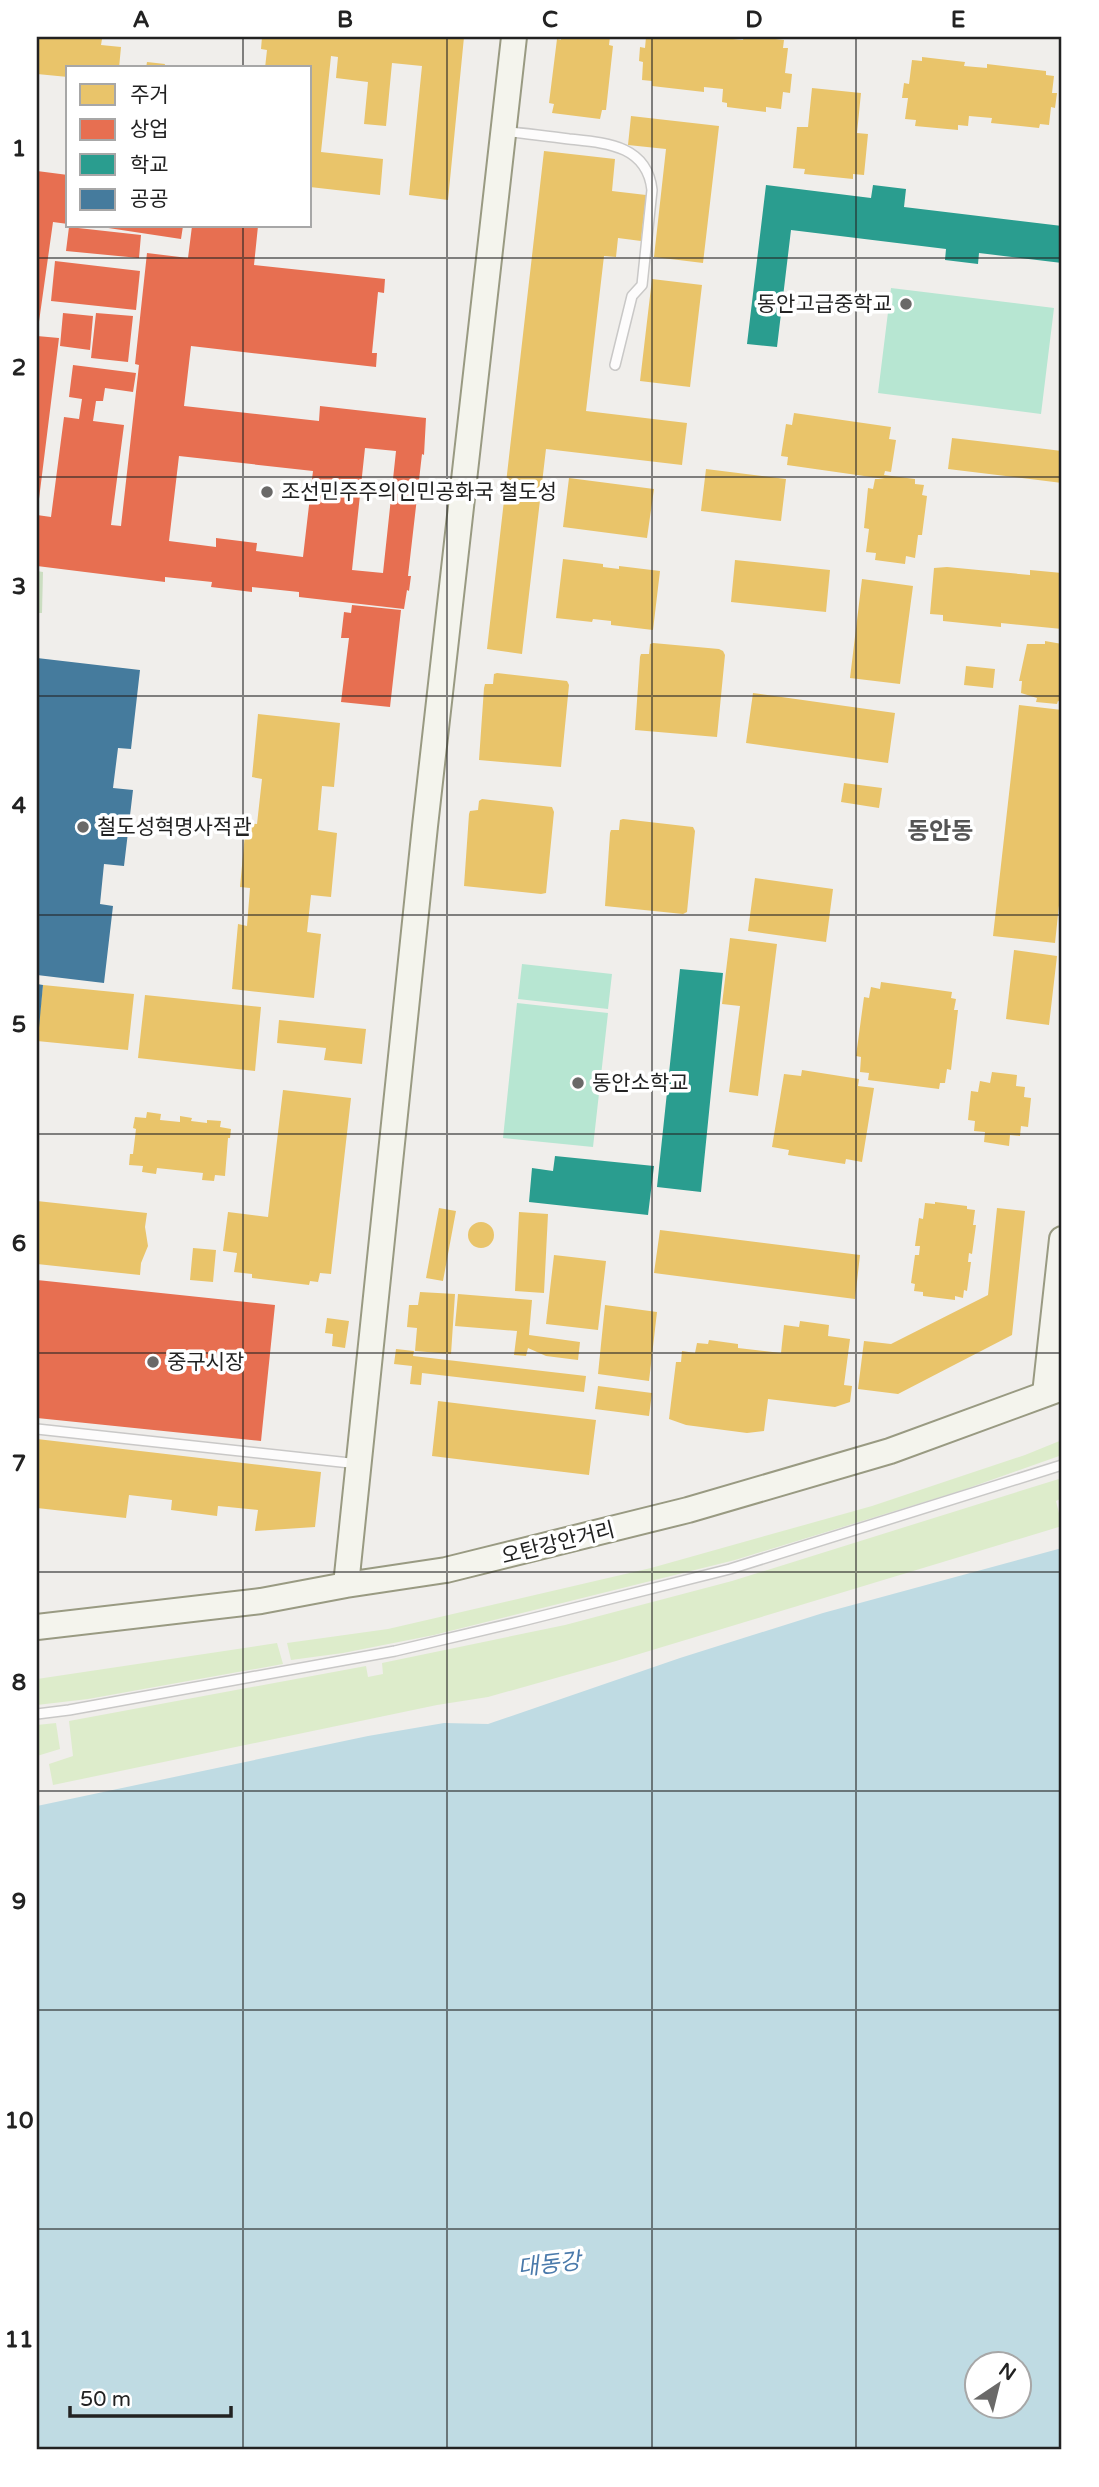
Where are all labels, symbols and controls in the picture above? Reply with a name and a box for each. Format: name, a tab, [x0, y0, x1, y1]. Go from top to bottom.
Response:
text: A	[132, 6, 150, 34]
text: B	[337, 6, 353, 34]
text: C	[542, 6, 558, 34]
text: D	[745, 6, 763, 34]
text: E	[951, 6, 965, 34]
legend	[66, 66, 312, 228]
text: 주거	[130, 83, 169, 108]
text: 상업	[130, 117, 169, 142]
text: 1	[12, 135, 26, 163]
text: 학교	[130, 153, 169, 178]
text: 공공	[130, 187, 169, 212]
place label: 동안고급중학교	[757, 292, 892, 317]
marker: 동안고급중학교	[898, 296, 914, 312]
text: 2	[12, 354, 26, 382]
place label: 조선민주주의인민공화국 철도성	[281, 480, 557, 505]
marker: 조선민주주의인민공화국 철도성	[259, 484, 275, 500]
text: 3	[12, 573, 26, 601]
text: 4	[12, 792, 27, 820]
place label: 철도성혁명사적관	[97, 815, 252, 840]
district label: 동안동	[907, 817, 973, 846]
marker: 철도성혁명사적관	[75, 819, 91, 835]
text: 5	[12, 1011, 26, 1039]
place label: 동안소학교	[592, 1071, 689, 1096]
marker: 동안소학교	[570, 1075, 586, 1091]
text: 6	[12, 1230, 26, 1258]
place label: 중구시장	[167, 1350, 244, 1375]
marker: 중구시장	[145, 1354, 161, 1370]
text: 7	[12, 1450, 26, 1478]
street label: 오탄강안거리	[499, 1517, 617, 1570]
text: 8	[12, 1669, 26, 1697]
text: 9	[12, 1888, 26, 1916]
text: 10	[5, 2107, 33, 2135]
water label: 대동강	[516, 2247, 585, 2283]
text: 11	[5, 2326, 33, 2354]
north arrow	[962, 2350, 1032, 2420]
text: N	[995, 2359, 1020, 2385]
scale bar	[70, 2375, 231, 2419]
text: 50 m	[80, 2387, 131, 2412]

